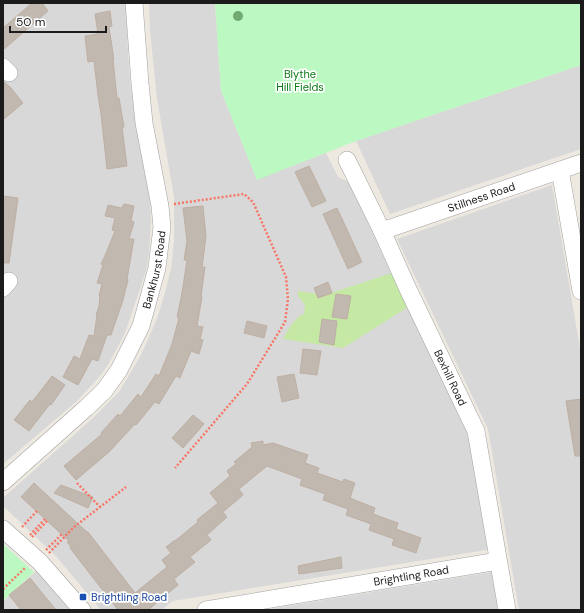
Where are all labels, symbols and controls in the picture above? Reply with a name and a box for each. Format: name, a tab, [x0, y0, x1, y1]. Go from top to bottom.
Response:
scale bar	[10, 8, 106, 34]
text: 50 m	[16, 14, 45, 30]
park label: Blythe Hill Fields	[276, 67, 324, 94]
street label: Stillness Road	[446, 179, 517, 215]
street label: Bankhurst Road	[139, 230, 169, 310]
street label: Bexhill Road	[431, 347, 470, 408]
street label: Brightling Road	[372, 562, 450, 589]
place label: Brightling Road	[91, 590, 167, 604]
marker: Brightling Road	[78, 592, 88, 602]

